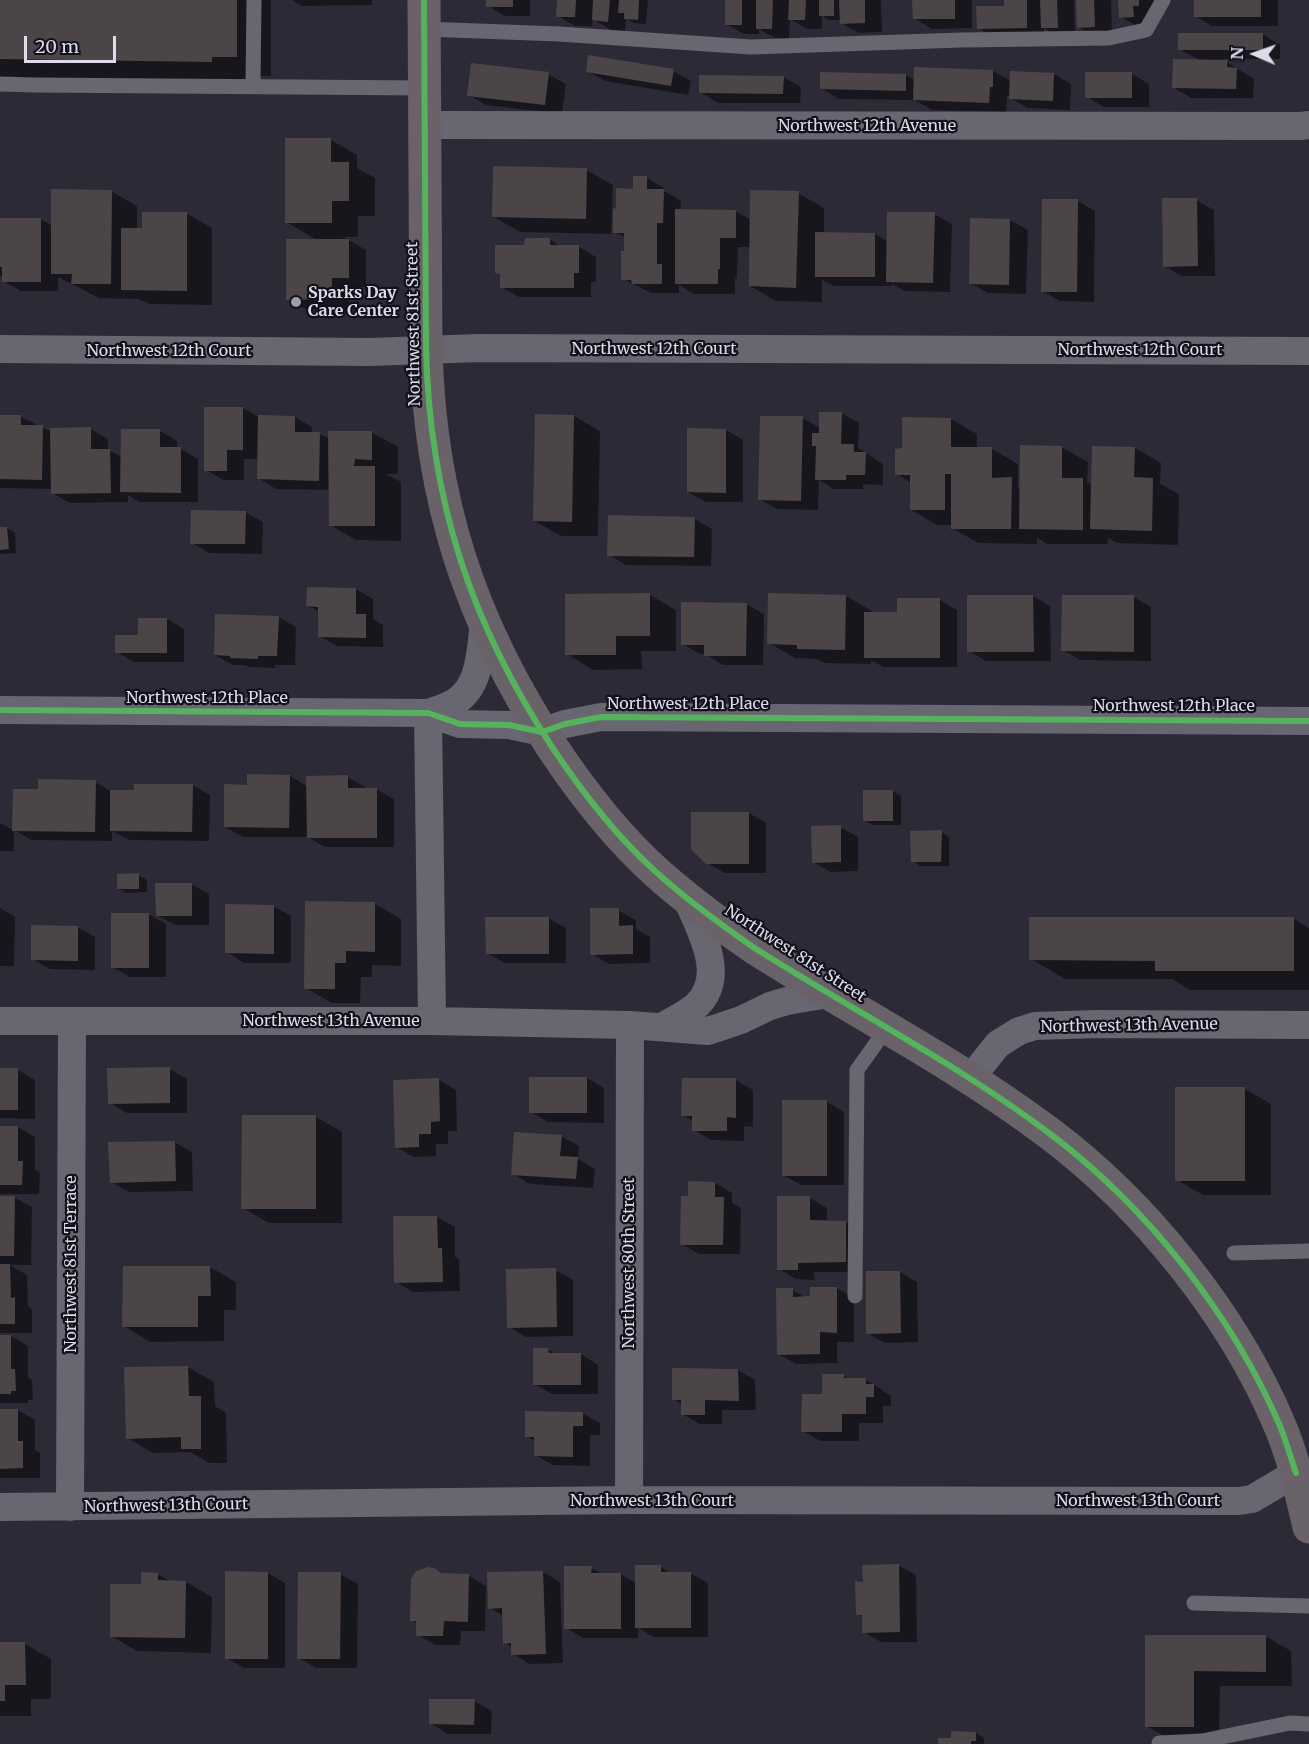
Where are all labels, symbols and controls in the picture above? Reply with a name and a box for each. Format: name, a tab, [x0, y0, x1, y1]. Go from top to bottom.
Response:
scale bar	[27, 24, 118, 62]
north arrow	[1225, 24, 1285, 84]
text: 20 m	[35, 35, 79, 58]
text: N	[1227, 47, 1247, 60]
street label: Northwest 12th Avenue	[778, 116, 956, 136]
street label: Northwest 81st Street	[403, 241, 425, 407]
place label: Sparks Day Care Center	[308, 283, 399, 321]
marker: Sparks Day Care Center	[289, 295, 303, 309]
street label: Northwest 12th Court	[572, 339, 736, 359]
street label: Northwest 12th Court	[1058, 340, 1222, 360]
street label: Northwest 12th Court	[87, 341, 251, 361]
street label: Northwest 12th Place	[126, 688, 288, 708]
street label: Northwest 12th Place	[607, 694, 769, 714]
street label: Northwest 12th Place	[1093, 696, 1255, 716]
street label: Northwest 81st Street	[721, 901, 869, 1007]
street label: Northwest 13th Avenue	[242, 1011, 420, 1031]
street label: Northwest 13th Avenue	[1040, 1015, 1218, 1037]
street label: Northwest 81st Terrace	[61, 1175, 81, 1353]
street label: Northwest 80th Street	[619, 1177, 639, 1349]
street label: Northwest 13th Court	[570, 1491, 734, 1511]
street label: Northwest 13th Court	[1056, 1491, 1220, 1511]
street label: Northwest 13th Court	[84, 1495, 248, 1517]

